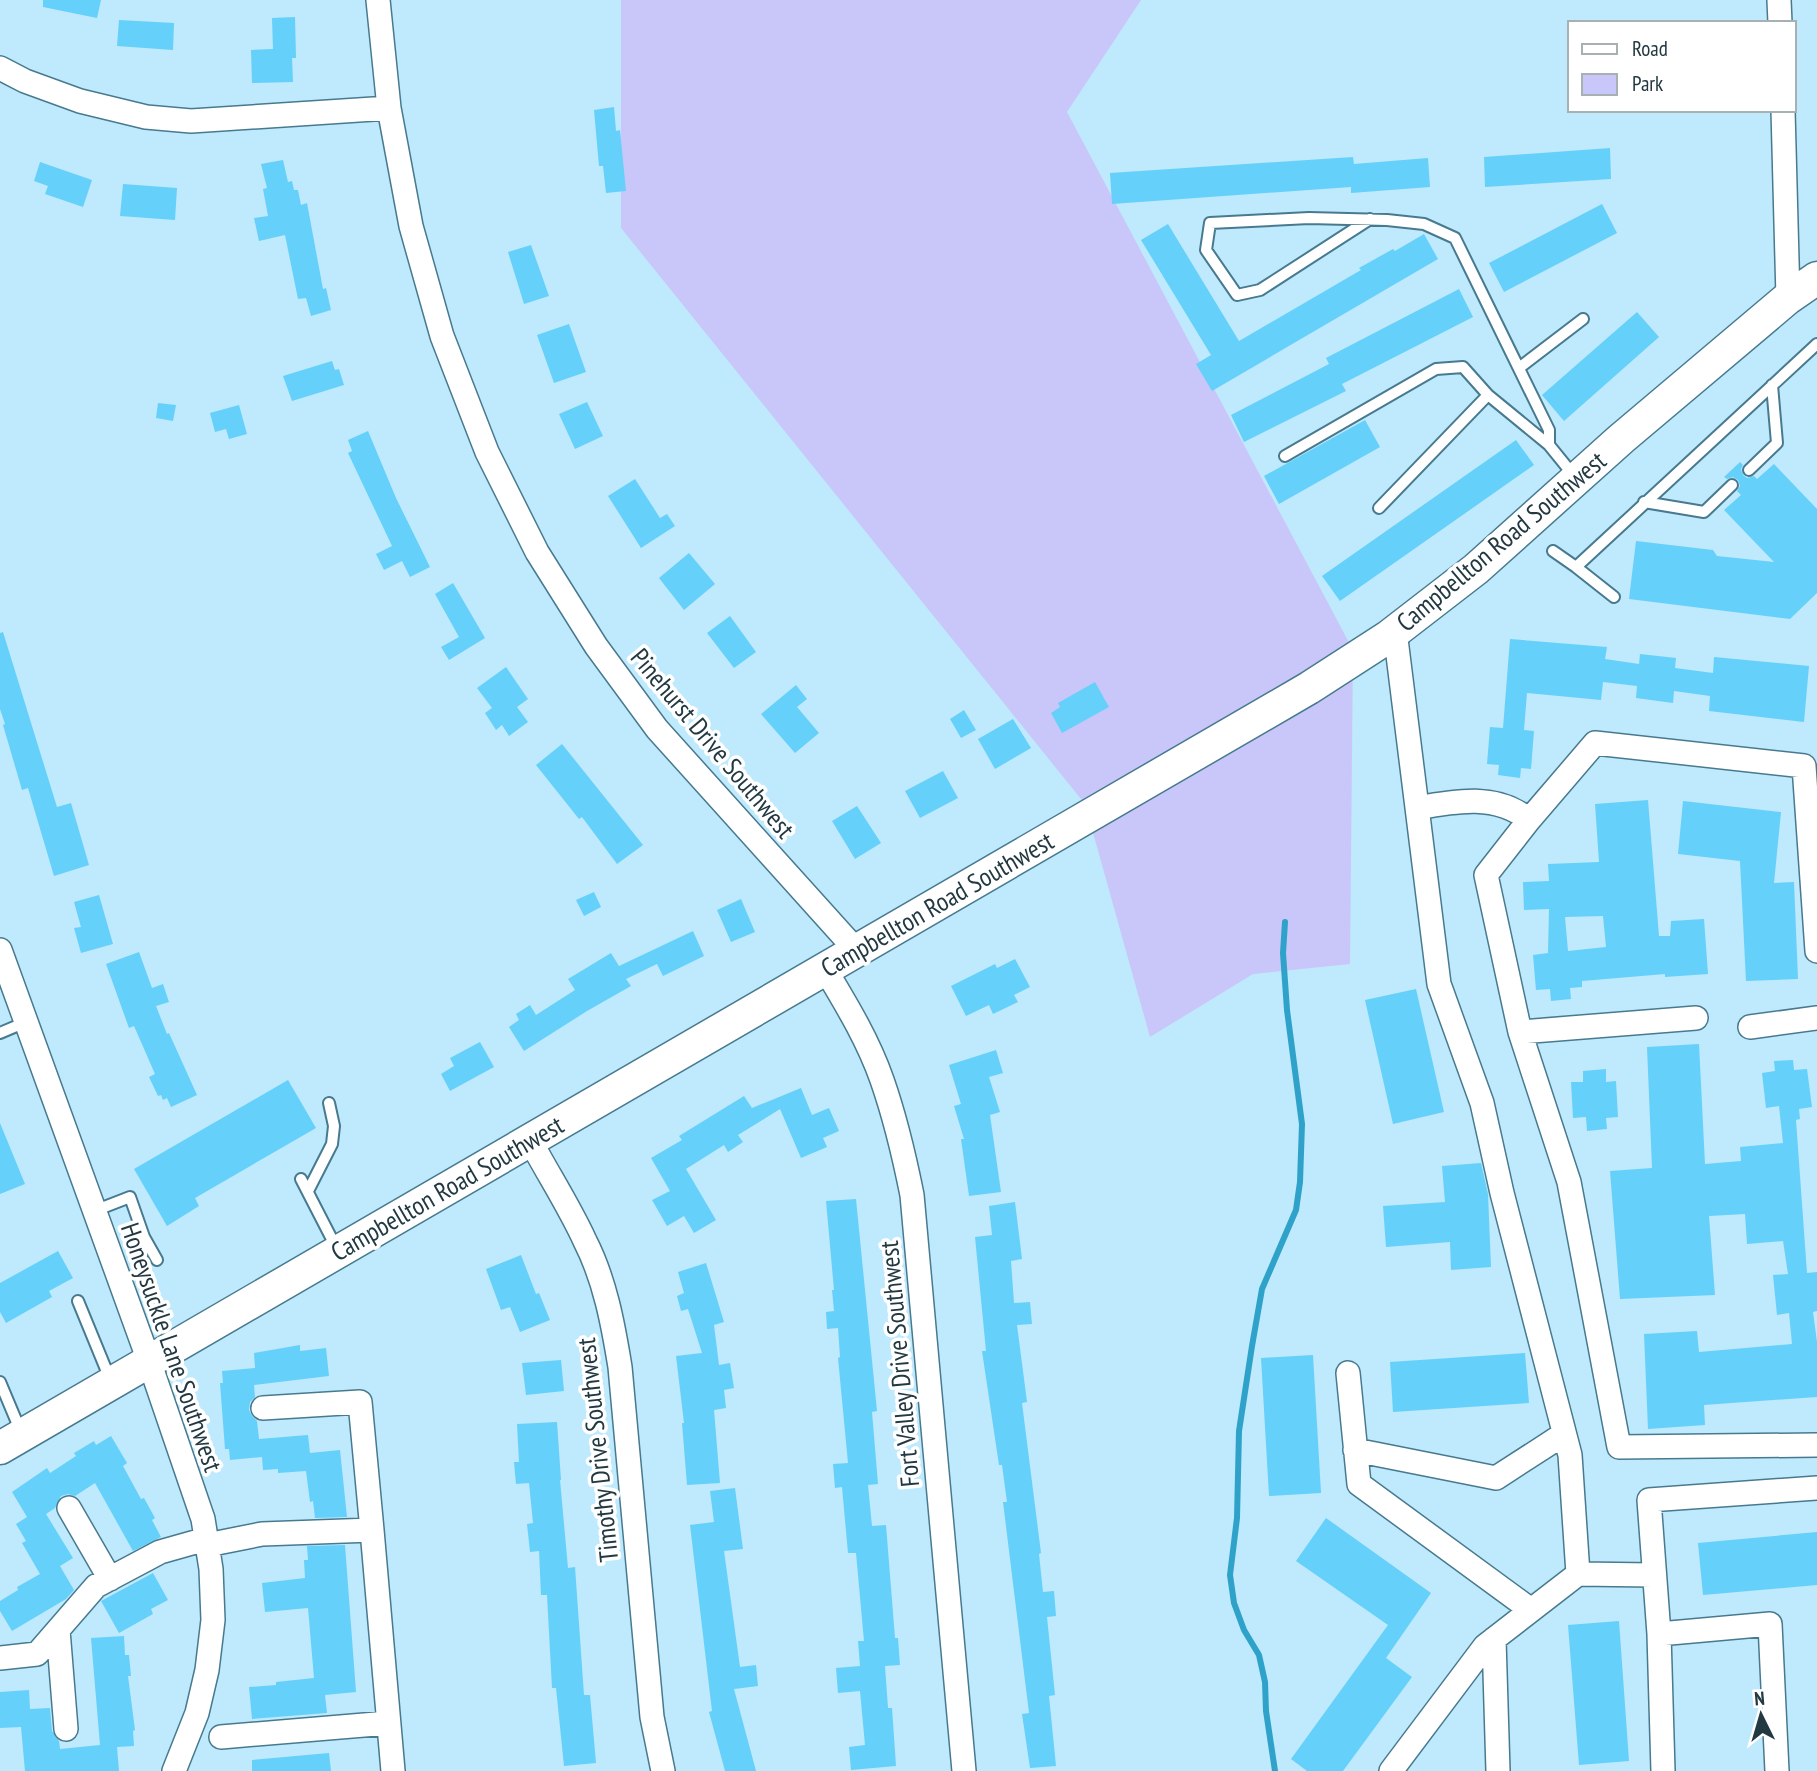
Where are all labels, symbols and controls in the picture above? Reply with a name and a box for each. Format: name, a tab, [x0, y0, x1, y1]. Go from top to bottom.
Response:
legend	[1568, 21, 1796, 112]
text: Road	[1632, 35, 1668, 62]
text: Park	[1632, 70, 1663, 97]
street label: Campbellton Road Southwest	[1390, 444, 1612, 638]
street label: Pinehurst Drive Southwest	[624, 641, 802, 845]
street label: Campbellton Road Southwest	[815, 824, 1059, 984]
street label: Campbellton Road Southwest	[325, 1108, 569, 1268]
street label: Honeysuckle Lane Southwest	[114, 1218, 230, 1476]
street label: Fort Valley Drive Southwest	[872, 1240, 926, 1488]
street label: Timothy Drive Southwest	[569, 1336, 625, 1564]
north arrow	[1726, 1680, 1796, 1750]
text: N	[1753, 1686, 1766, 1710]

